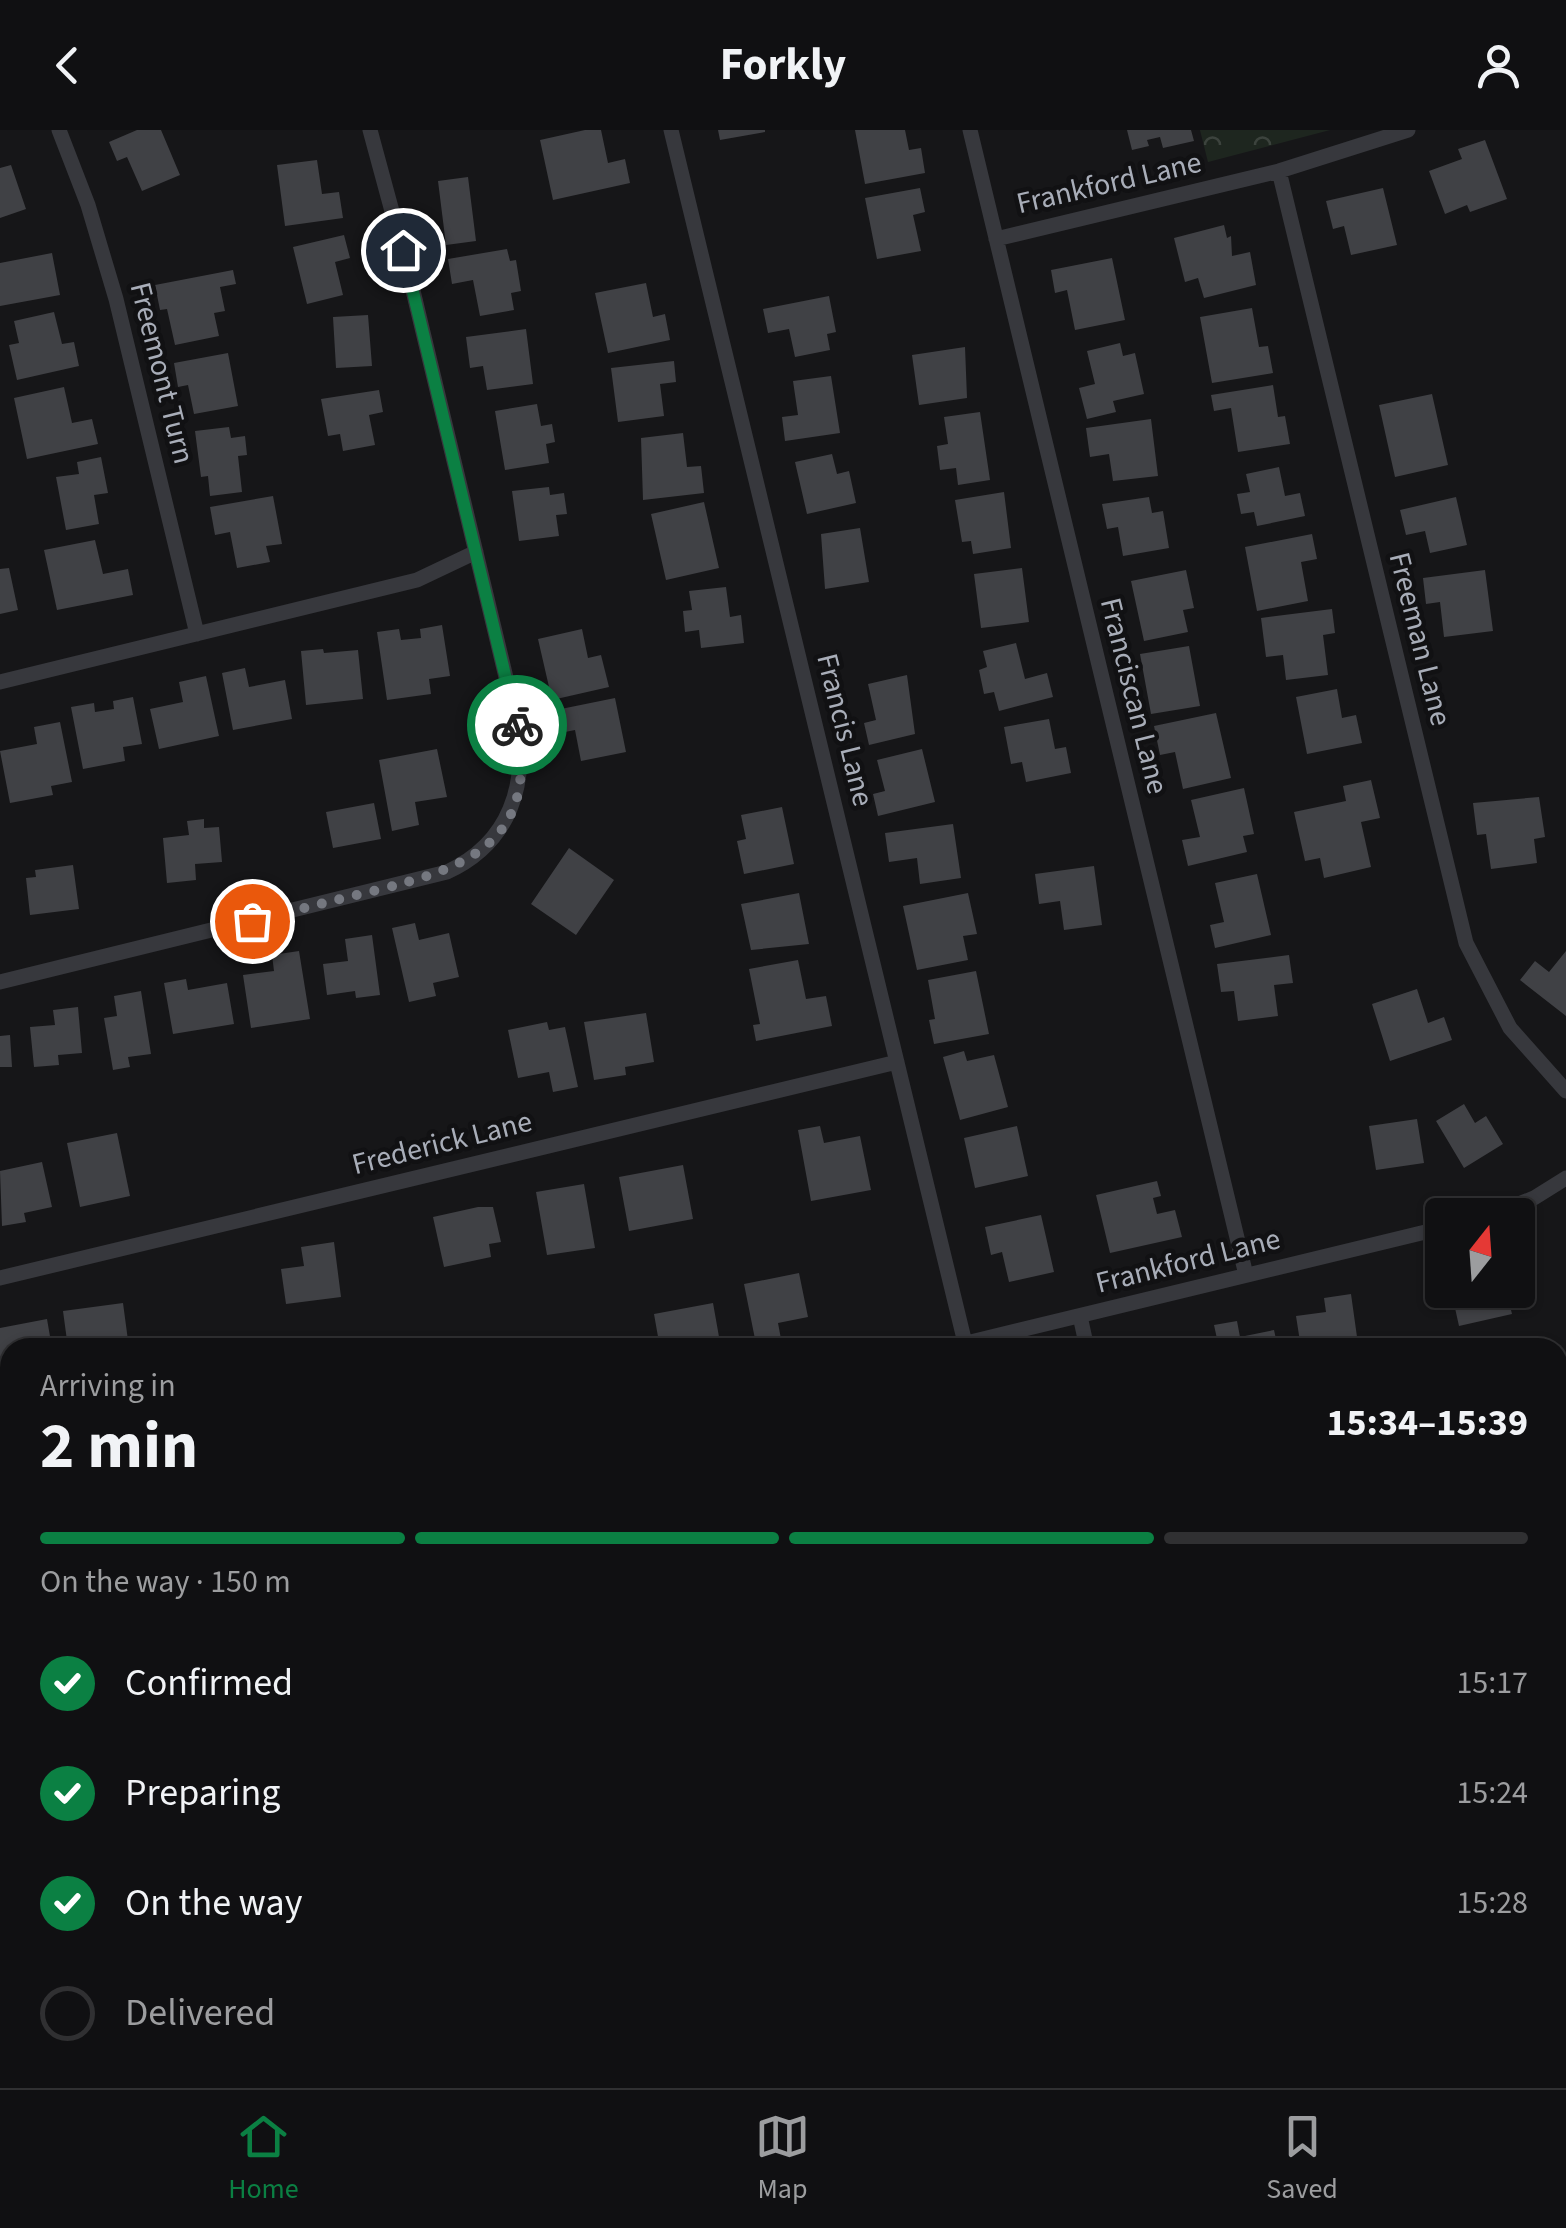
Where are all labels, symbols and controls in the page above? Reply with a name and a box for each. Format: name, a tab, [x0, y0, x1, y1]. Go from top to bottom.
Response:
text: Forkly	[720, 33, 846, 97]
icon: back	[40, 38, 95, 93]
icon: person	[1471, 38, 1526, 93]
street label: Frankford Lane	[1012, 141, 1206, 225]
pin	[361, 208, 446, 293]
icon: home	[376, 223, 431, 278]
street label: Freemont Turn	[119, 278, 205, 468]
street label: Freeman Lane	[1378, 548, 1462, 730]
street label: Franciscan Lane	[1089, 593, 1179, 799]
street label: Francis Lane	[805, 649, 885, 811]
courier	[467, 675, 567, 775]
icon: bike	[490, 698, 545, 753]
pin	[210, 879, 295, 964]
icon: bag	[225, 894, 280, 949]
street label: Frederick Lane	[348, 1100, 536, 1186]
north arrow	[1425, 1198, 1535, 1308]
map controls	[1425, 1198, 1535, 1308]
street label: Frankford Lane	[1091, 1217, 1285, 1305]
text: Arriving in	[40, 1363, 176, 1409]
text: 15:34–15:39	[1326, 1396, 1528, 1450]
text: 2 min	[40, 1400, 198, 1493]
text: On the way · 150 m	[40, 1559, 291, 1605]
icon: check	[40, 1656, 95, 1711]
text: Confirmed	[125, 1656, 293, 1710]
text: 15:17	[1456, 1660, 1528, 1706]
icon: check	[40, 1766, 95, 1821]
text: Preparing	[125, 1766, 280, 1820]
text: 15:24	[1456, 1770, 1528, 1816]
icon: check	[40, 1876, 95, 1931]
text: On the way	[125, 1876, 302, 1930]
text: 15:28	[1456, 1880, 1528, 1926]
text: Delivered	[125, 1986, 275, 2040]
tab: Home	[228, 2109, 299, 2209]
tab: Map	[755, 2109, 810, 2209]
tab: Saved	[1266, 2109, 1338, 2209]

